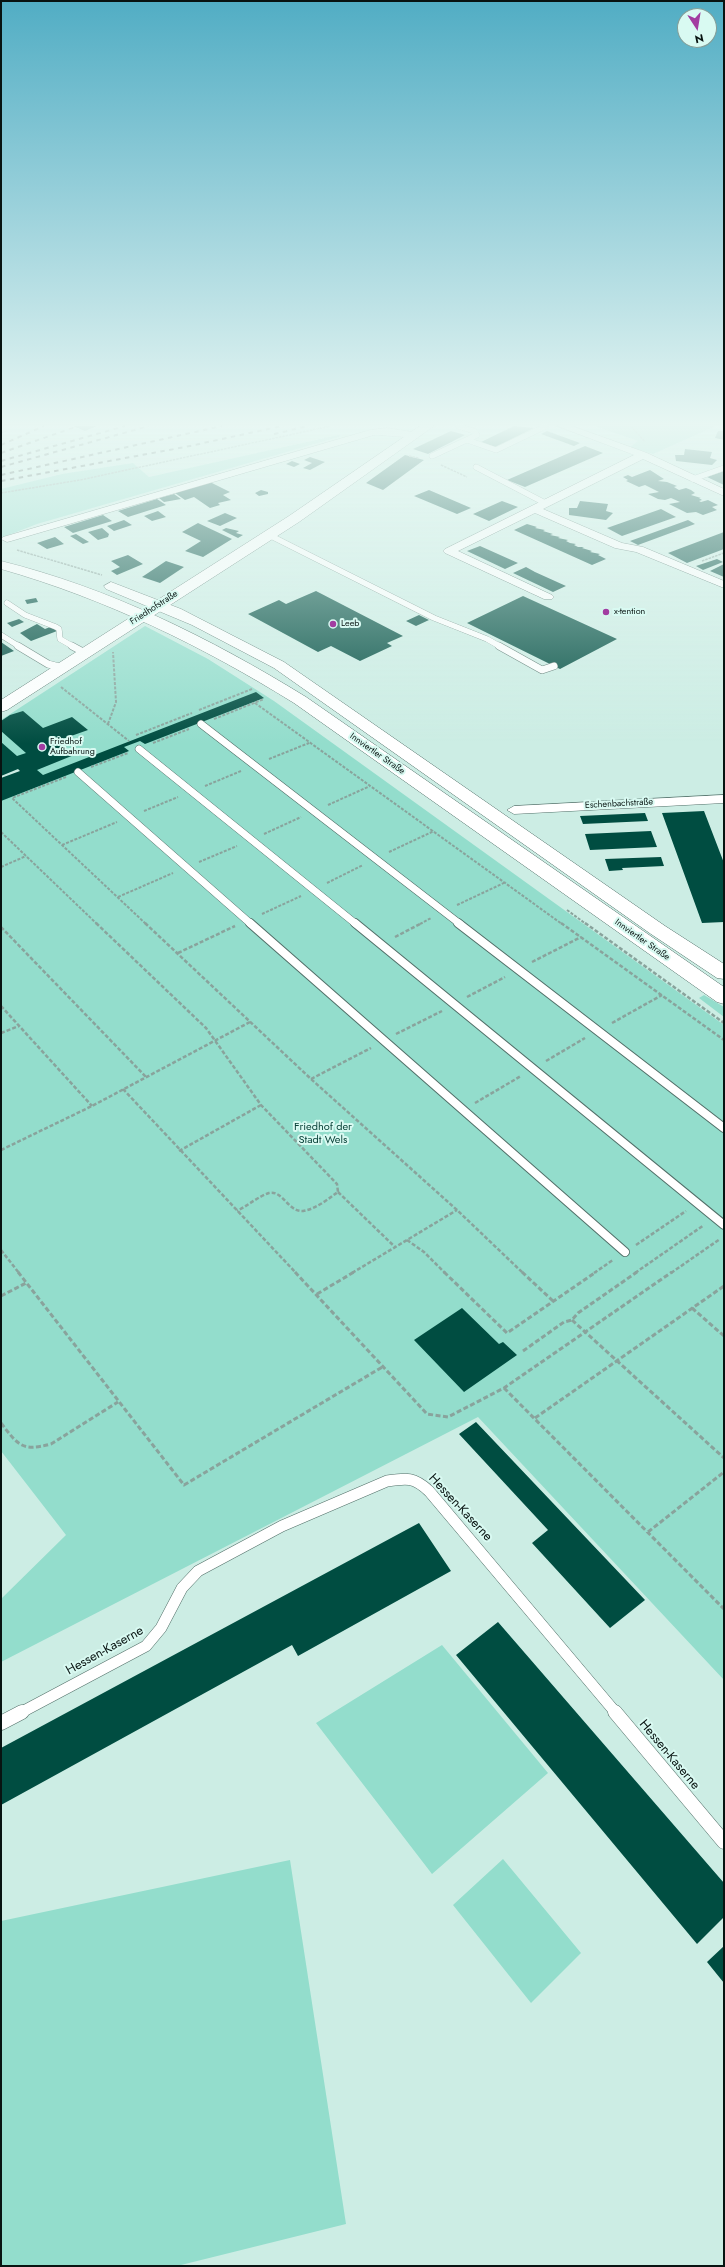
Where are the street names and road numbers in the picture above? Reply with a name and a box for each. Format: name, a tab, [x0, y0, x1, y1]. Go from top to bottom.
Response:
street label: Friedhofstraße	[128, 589, 180, 627]
street label: Innviertler Straße	[347, 731, 407, 777]
street label: Eschenbachstraße	[585, 797, 653, 811]
street label: Innviertler Straße	[612, 917, 672, 963]
street label: Hessen-Kaserne	[425, 1471, 495, 1545]
street label: Hessen-Kaserne	[64, 1623, 146, 1679]
street label: Hessen-Kaserne	[635, 1717, 703, 1793]

